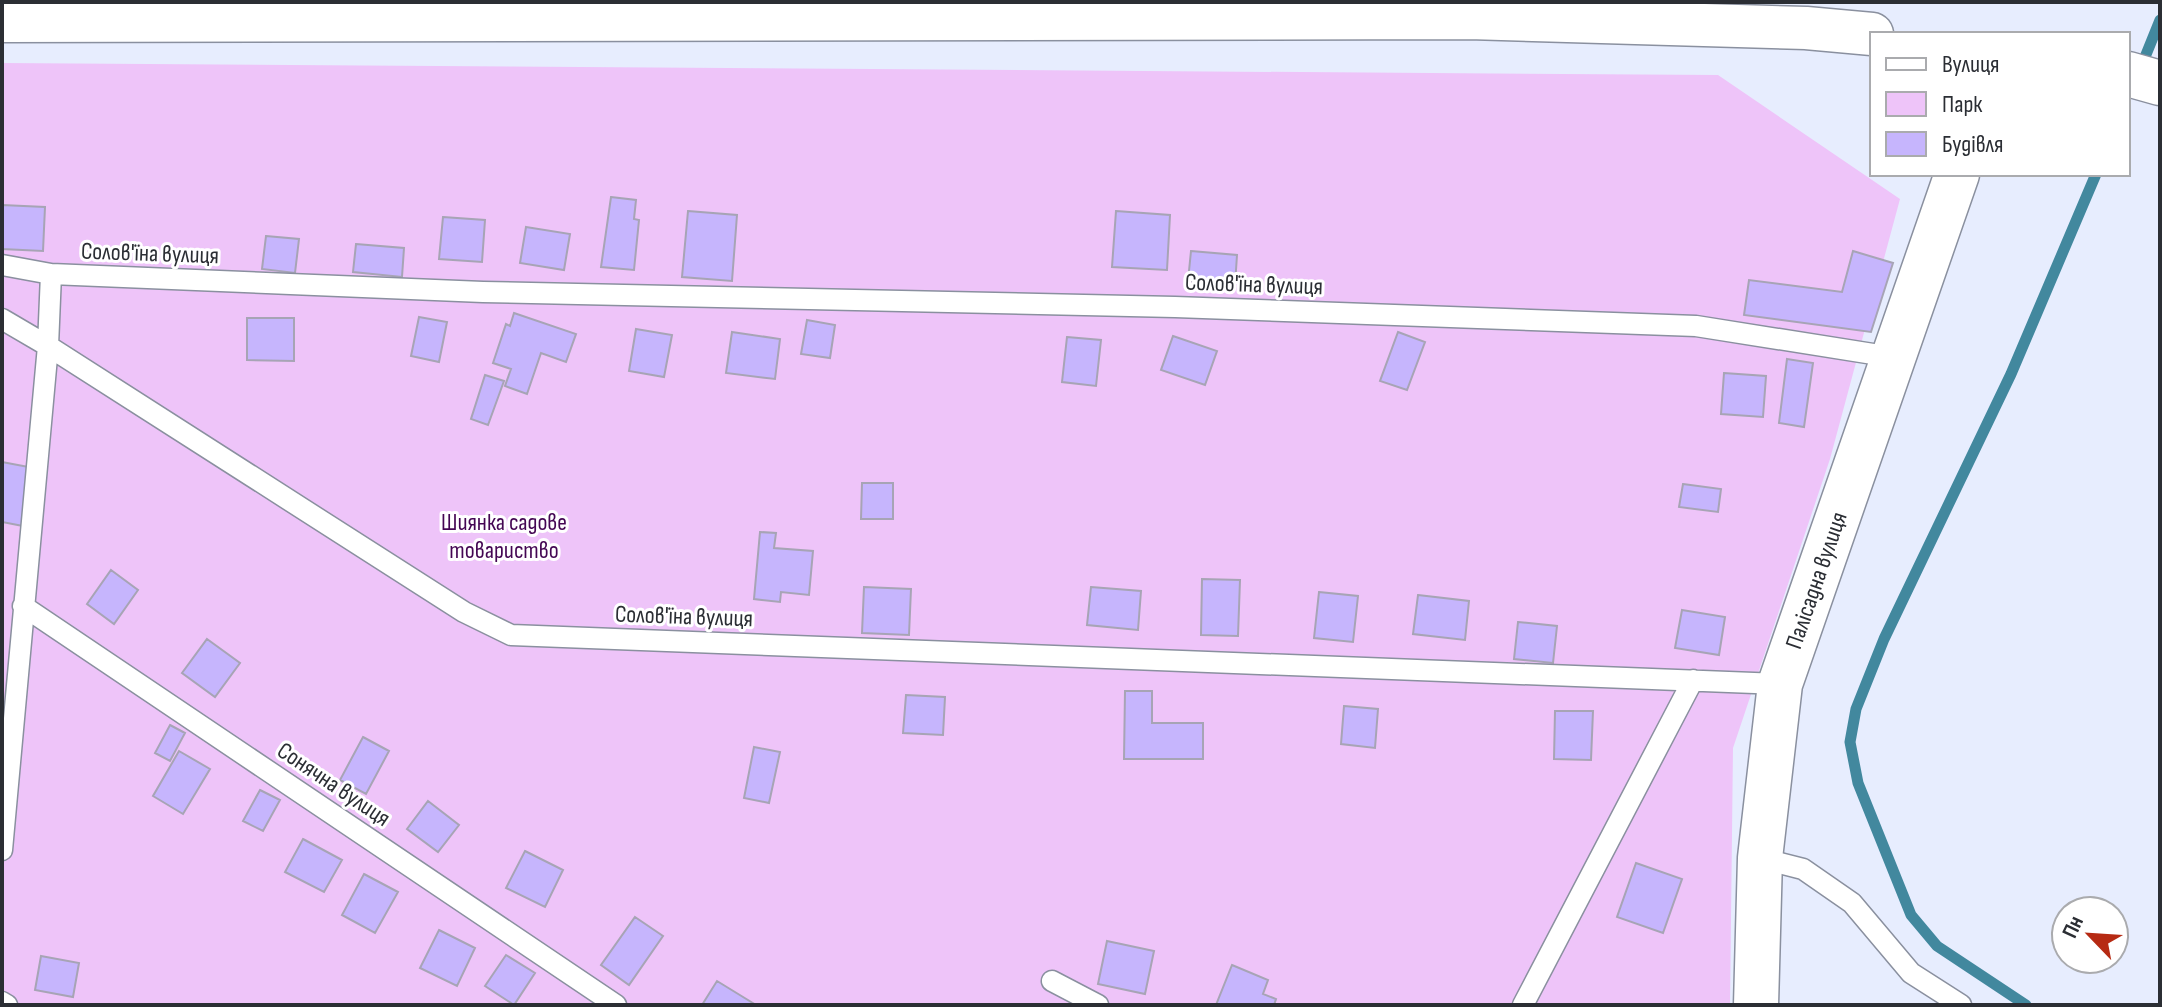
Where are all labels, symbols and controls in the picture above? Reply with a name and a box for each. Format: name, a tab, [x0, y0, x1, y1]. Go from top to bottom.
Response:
legend	[1870, 32, 2130, 176]
text: Вулиця	[1942, 50, 2000, 79]
text: Парк	[1942, 90, 1983, 119]
text: Будівля	[1942, 130, 2003, 159]
street label: Солов'їна вулиця	[80, 237, 220, 270]
street label: Солов'їна вулиця	[1184, 268, 1324, 301]
park label: Шиянка садове товариство	[441, 508, 567, 565]
street label: Палісадна вулиця	[1779, 508, 1854, 653]
street label: Солов'їна вулиця	[614, 600, 754, 633]
street label: Сонячна вулиця	[271, 736, 396, 833]
north arrow	[2050, 895, 2130, 975]
text: Пн	[2057, 912, 2090, 943]

